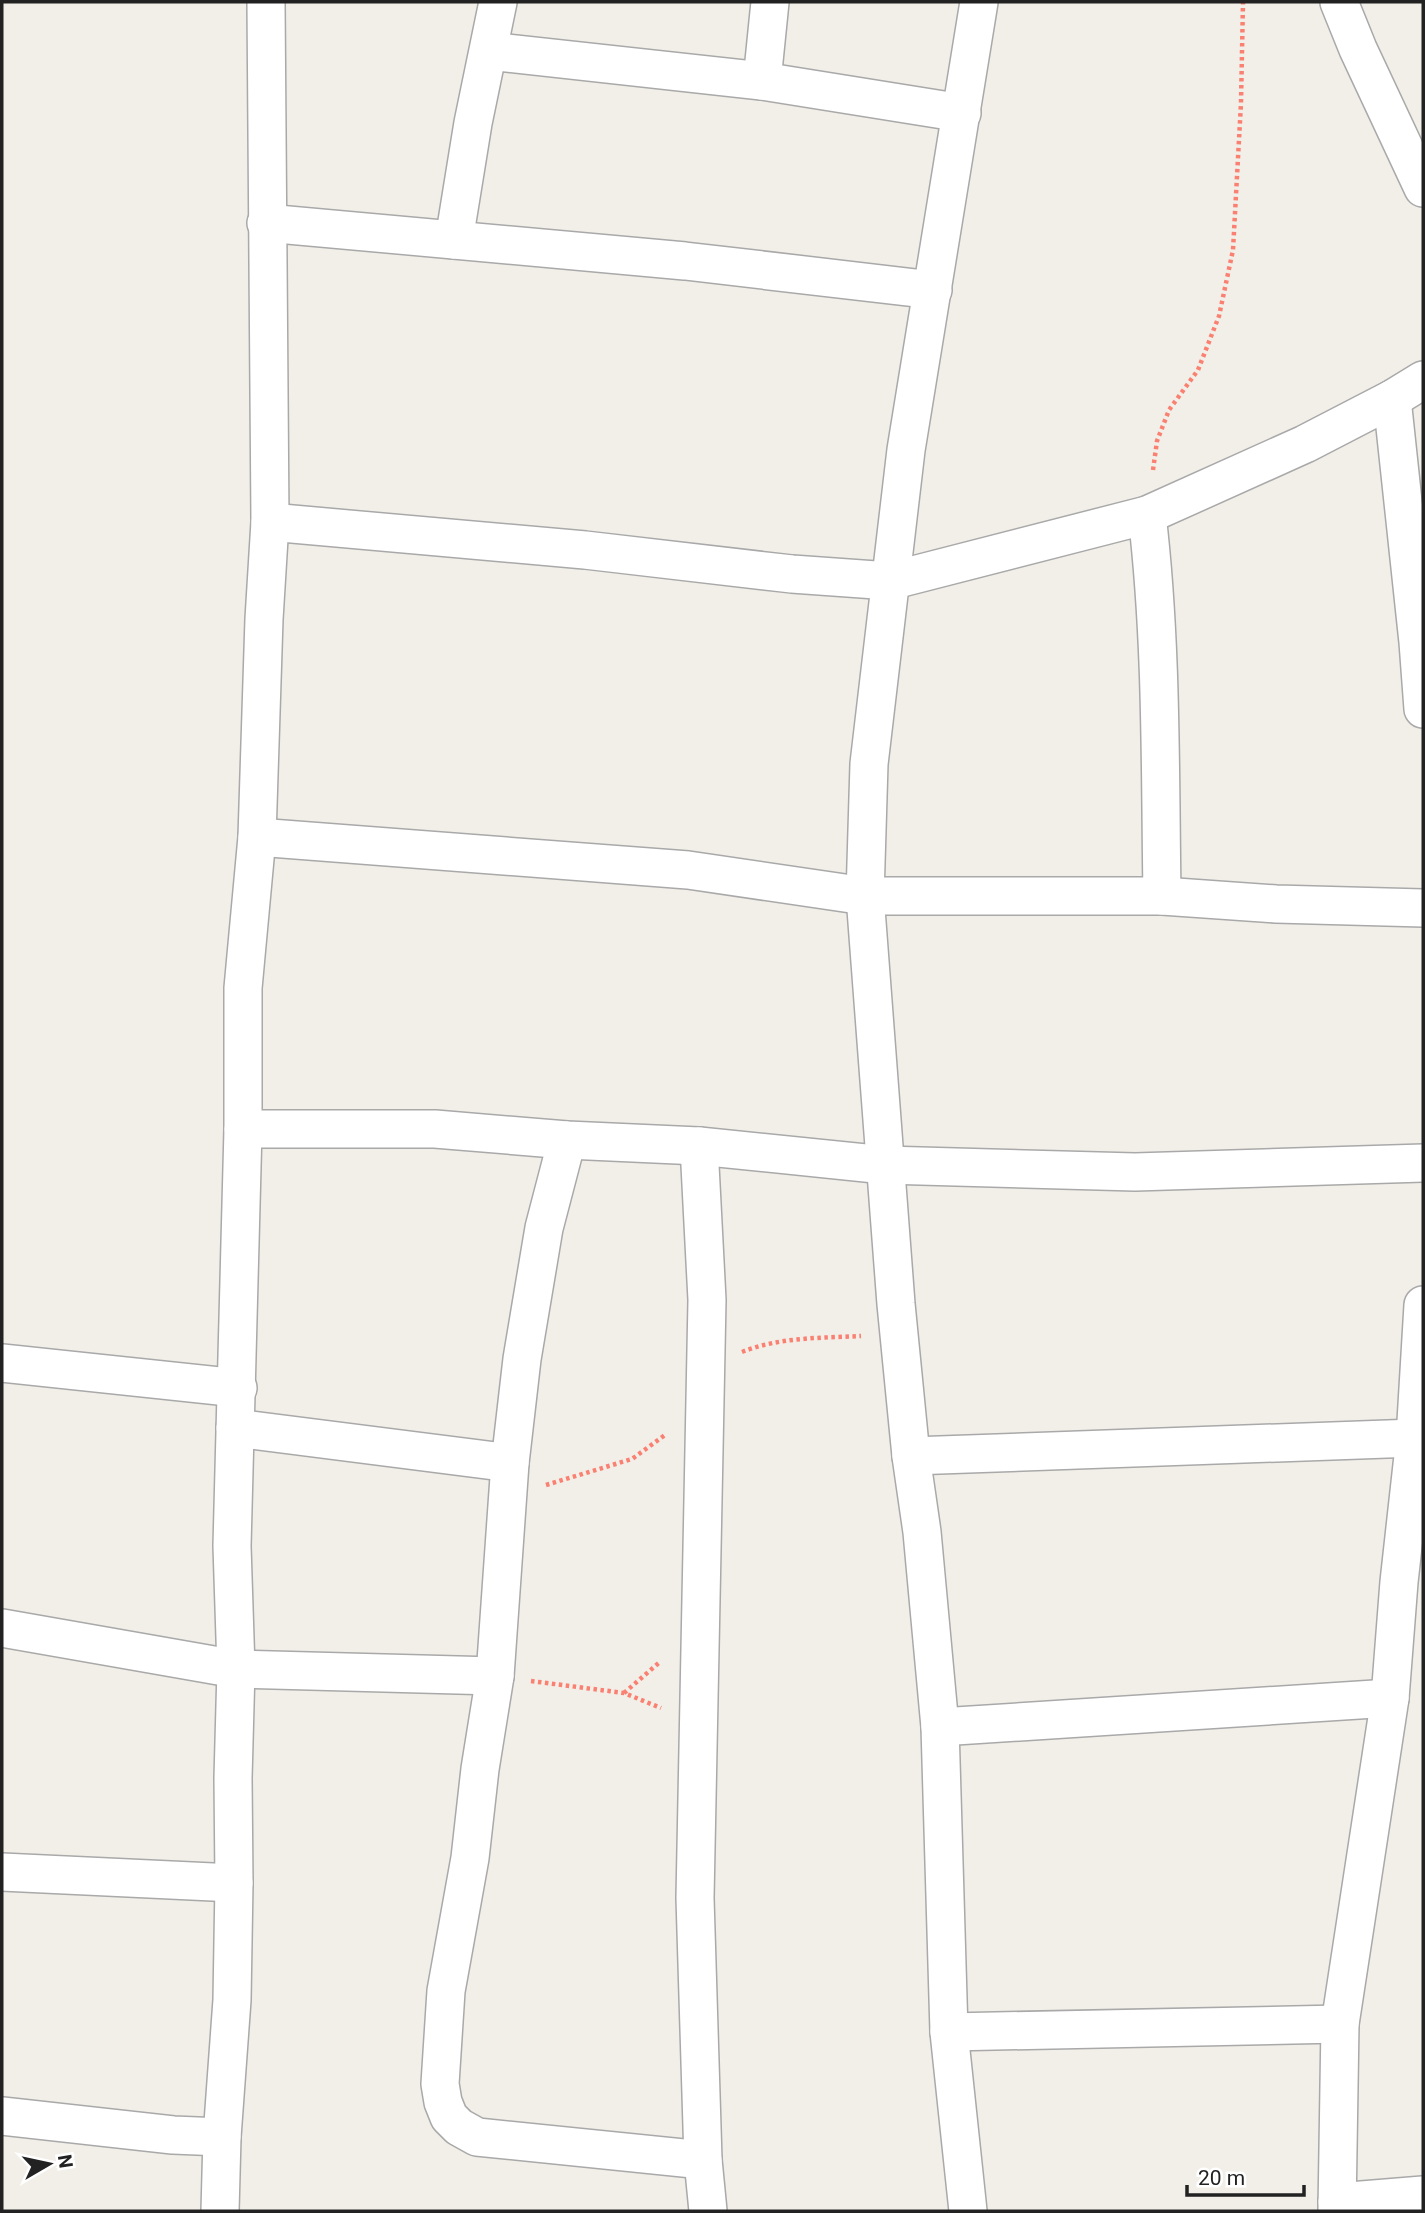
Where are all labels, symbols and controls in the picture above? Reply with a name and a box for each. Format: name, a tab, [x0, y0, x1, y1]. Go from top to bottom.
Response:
north arrow	[14, 2129, 84, 2199]
text: N	[53, 2153, 78, 2170]
scale bar	[1187, 2154, 1304, 2198]
text: 20 m	[1198, 2166, 1245, 2190]

